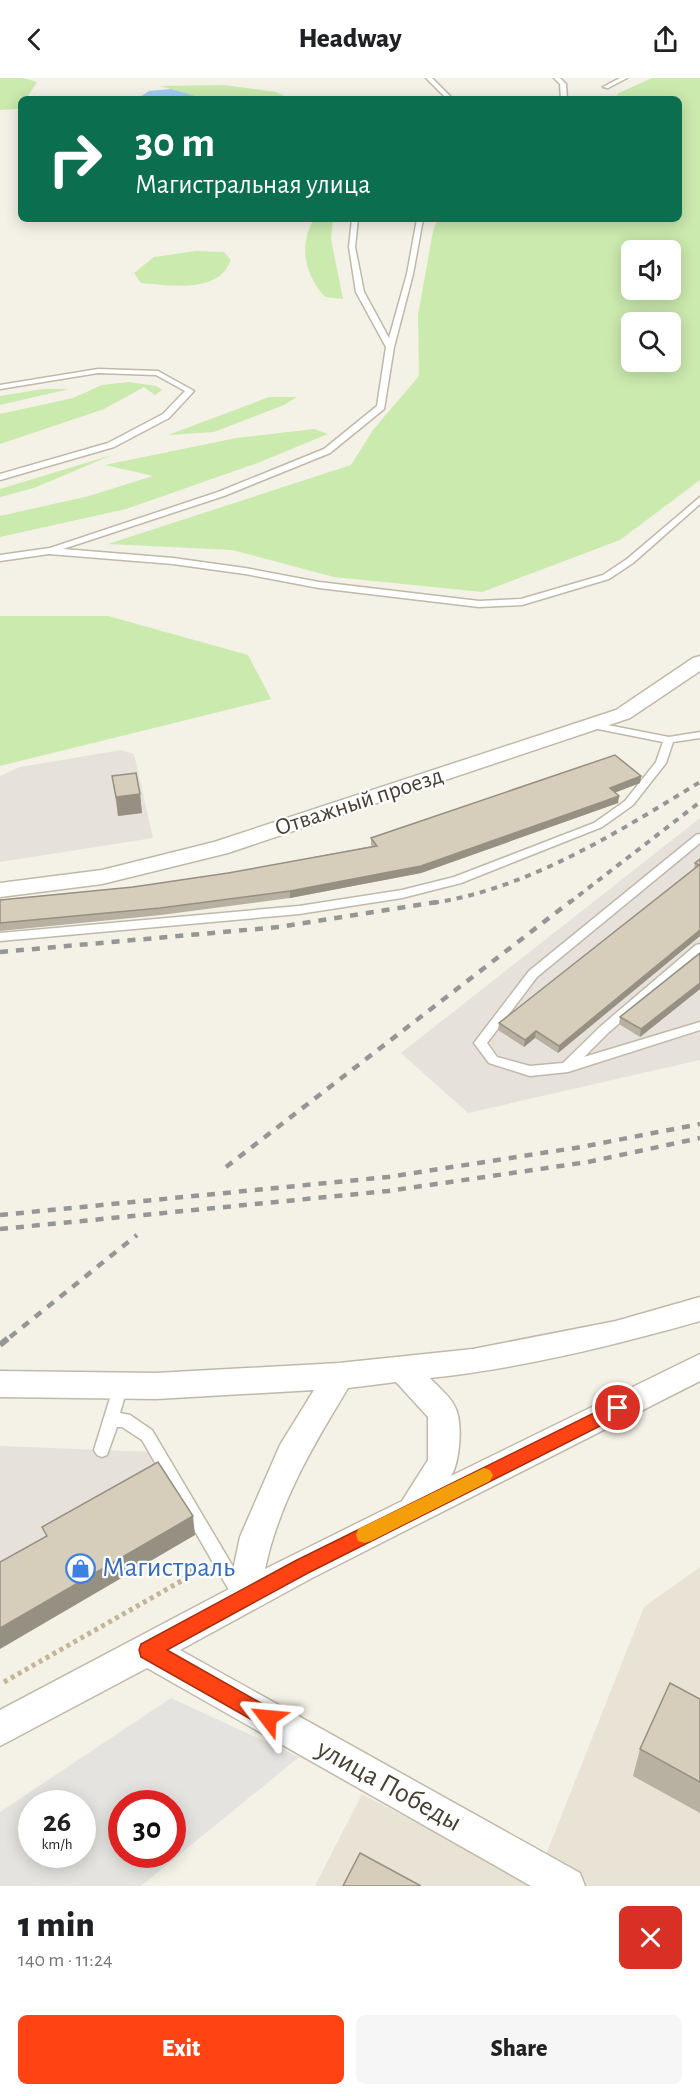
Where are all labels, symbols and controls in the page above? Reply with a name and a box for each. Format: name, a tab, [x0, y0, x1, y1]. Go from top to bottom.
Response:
icon: back	[18, 23, 51, 56]
icon: share	[649, 23, 682, 56]
text: Headway	[298, 25, 402, 52]
icon: right	[36, 120, 114, 198]
text: 30 m	[135, 122, 215, 164]
text: Магистральная улица	[135, 171, 371, 198]
map controls	[621, 240, 681, 372]
button: sound	[621, 240, 681, 300]
button: search	[621, 312, 681, 372]
street label: Отважный проезд	[272, 764, 446, 840]
pin	[592, 1382, 643, 1433]
icon: arrive	[601, 1391, 634, 1424]
shop icon: Магистраль	[65, 1552, 97, 1584]
place label: Магистраль	[102, 1554, 235, 1582]
position arrow	[236, 1686, 300, 1750]
street label: улица Победы	[311, 1734, 466, 1837]
speed limit sign: 30	[108, 1790, 186, 1868]
text: 26	[43, 1807, 71, 1837]
text: km/h	[42, 1837, 72, 1852]
button: close	[619, 1906, 682, 1969]
text: 1 min	[18, 1907, 95, 1943]
text: 140 m · 11:24	[18, 1950, 113, 1970]
button: Exit	[18, 2015, 344, 2084]
button: Share	[356, 2015, 682, 2084]

